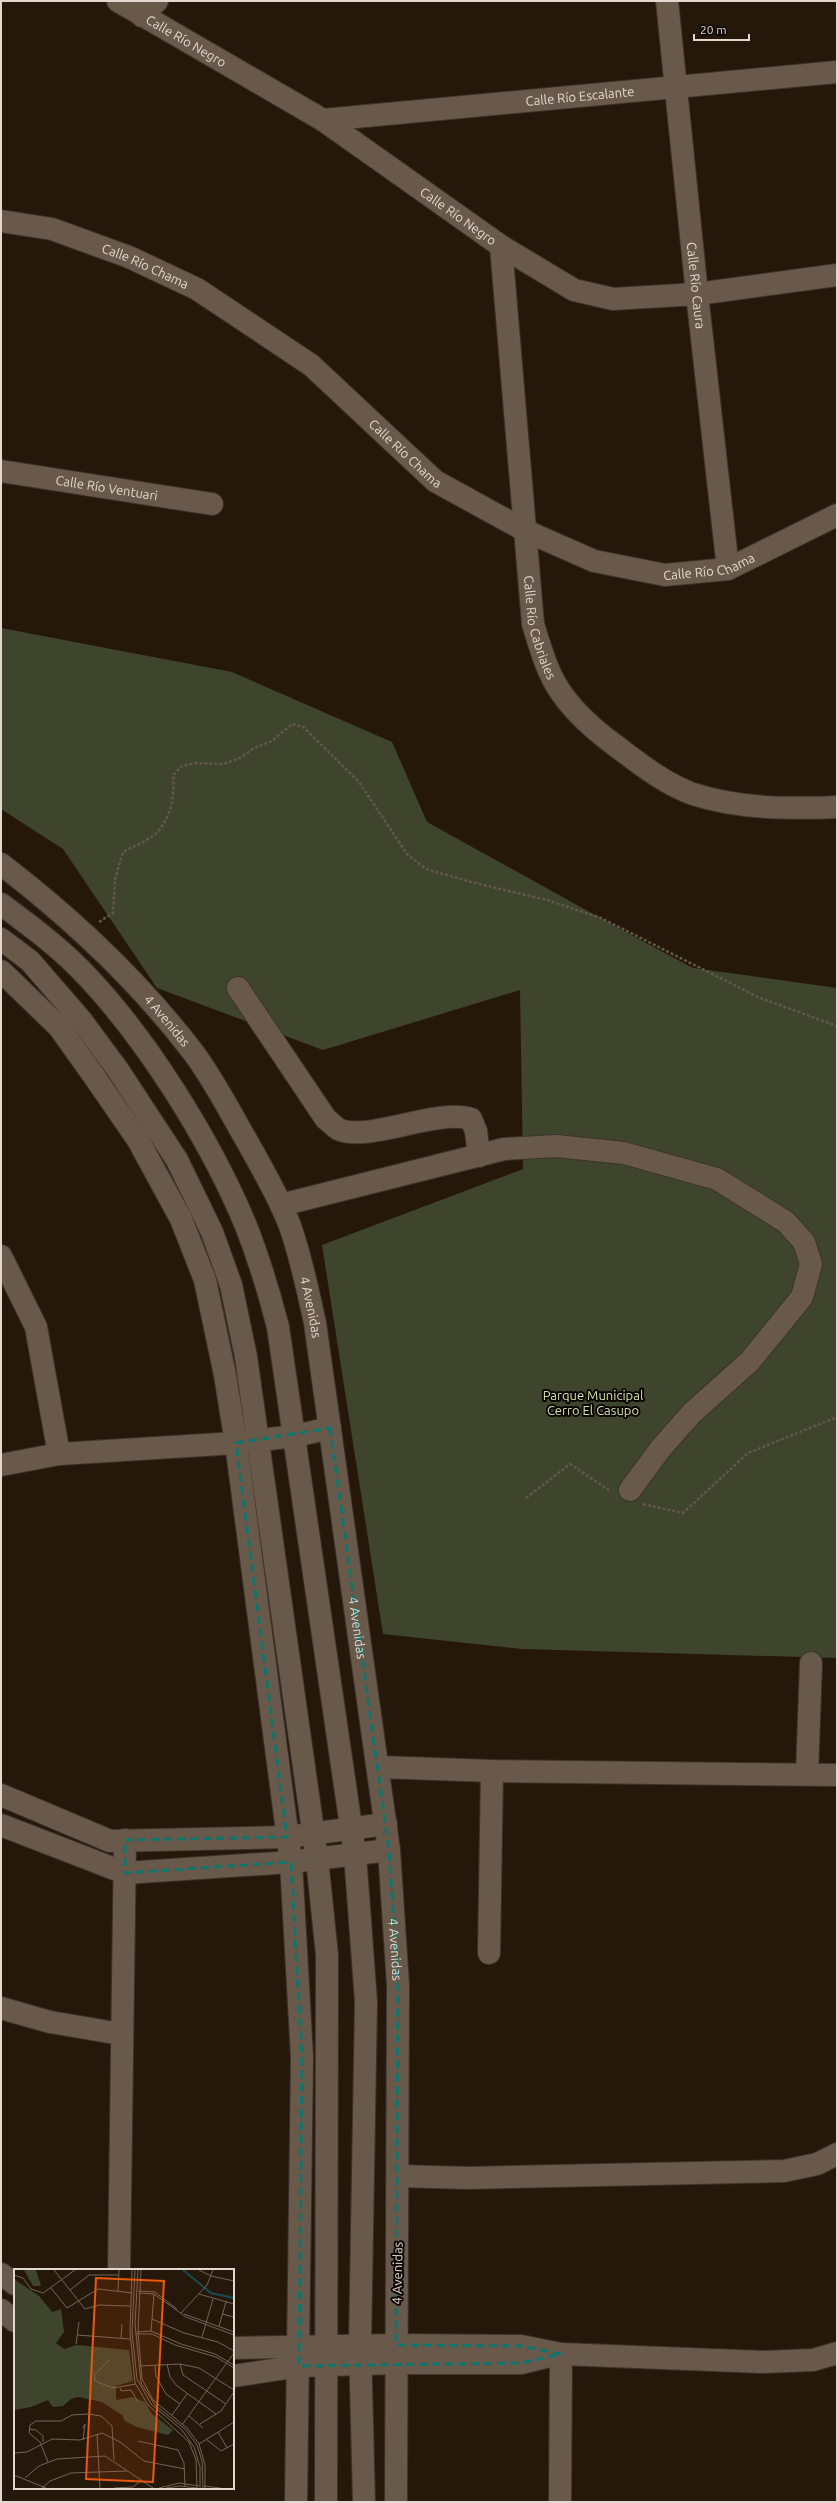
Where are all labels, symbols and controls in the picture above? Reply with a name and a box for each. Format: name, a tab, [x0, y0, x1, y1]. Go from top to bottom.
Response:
street label: Calle Río Negro	[144, 12, 229, 69]
scale bar	[694, 16, 749, 42]
text: 20 m	[700, 23, 727, 36]
street label: Calle Río Escalante	[525, 84, 635, 108]
street label: Calle Río Negro	[418, 184, 499, 248]
street label: Calle Río Chama	[100, 241, 191, 291]
street label: Calle Río Caura	[685, 241, 708, 330]
street label: Calle Río Chama	[366, 416, 444, 490]
street label: Calle Río Ventuari	[55, 473, 159, 502]
street label: Calle Río Chama	[663, 550, 757, 582]
street label: Calle Río Cabriales	[522, 575, 559, 682]
street label: 4 Avenidas	[142, 992, 193, 1049]
street label: 4 Avenidas	[298, 1275, 324, 1339]
park label: Parque Municipal Cerro El Casupo	[543, 1388, 644, 1417]
street label: 4 Avenidas	[347, 1596, 369, 1660]
street label: 4 Avenidas	[387, 1918, 405, 1981]
street label: 4 Avenidas	[389, 2241, 405, 2304]
inset map	[14, 2269, 234, 2489]

